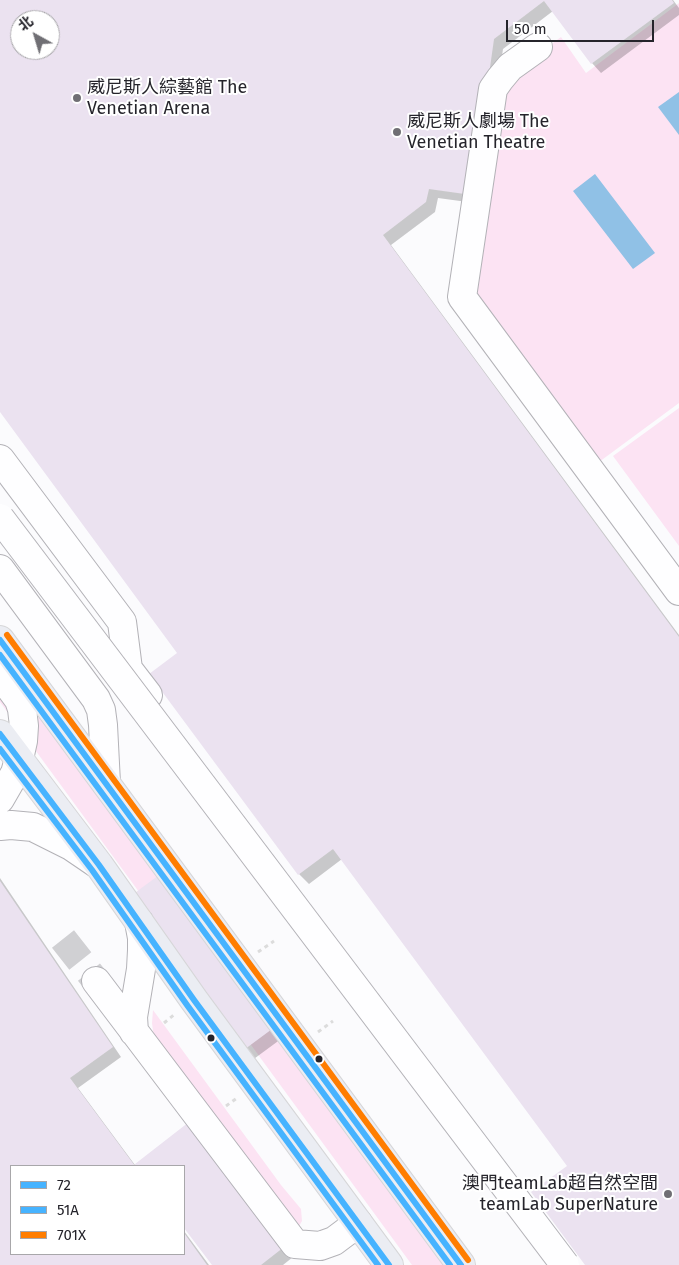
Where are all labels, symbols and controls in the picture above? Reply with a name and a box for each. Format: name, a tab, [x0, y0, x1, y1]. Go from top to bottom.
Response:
north arrow	[10, 10, 60, 60]
scale bar	[509, 10, 656, 42]
text: 北	[15, 13, 37, 35]
text: 50 m	[514, 20, 547, 38]
place label: 威尼斯人綜藝館 The Venetian Arena	[87, 77, 247, 120]
marker: 威尼斯人綜藝館 The Venetian Arena	[71, 92, 83, 104]
place label: 威尼斯人劇場 The Venetian Theatre	[407, 111, 549, 154]
marker: 威尼斯人劇場 The Venetian Theatre	[391, 126, 403, 138]
unlabelled marker	[206, 1033, 216, 1043]
unlabelled marker	[314, 1054, 324, 1064]
legend	[10, 1165, 185, 1255]
place label: 澳門teamLab超自然空間 teamLab SuperNature	[462, 1173, 658, 1216]
text: 72	[57, 1176, 71, 1194]
marker: 澳門teamLab超自然空間 teamLab SuperNature	[662, 1188, 674, 1200]
text: 51A	[57, 1201, 79, 1219]
text: 701X	[57, 1226, 86, 1244]

